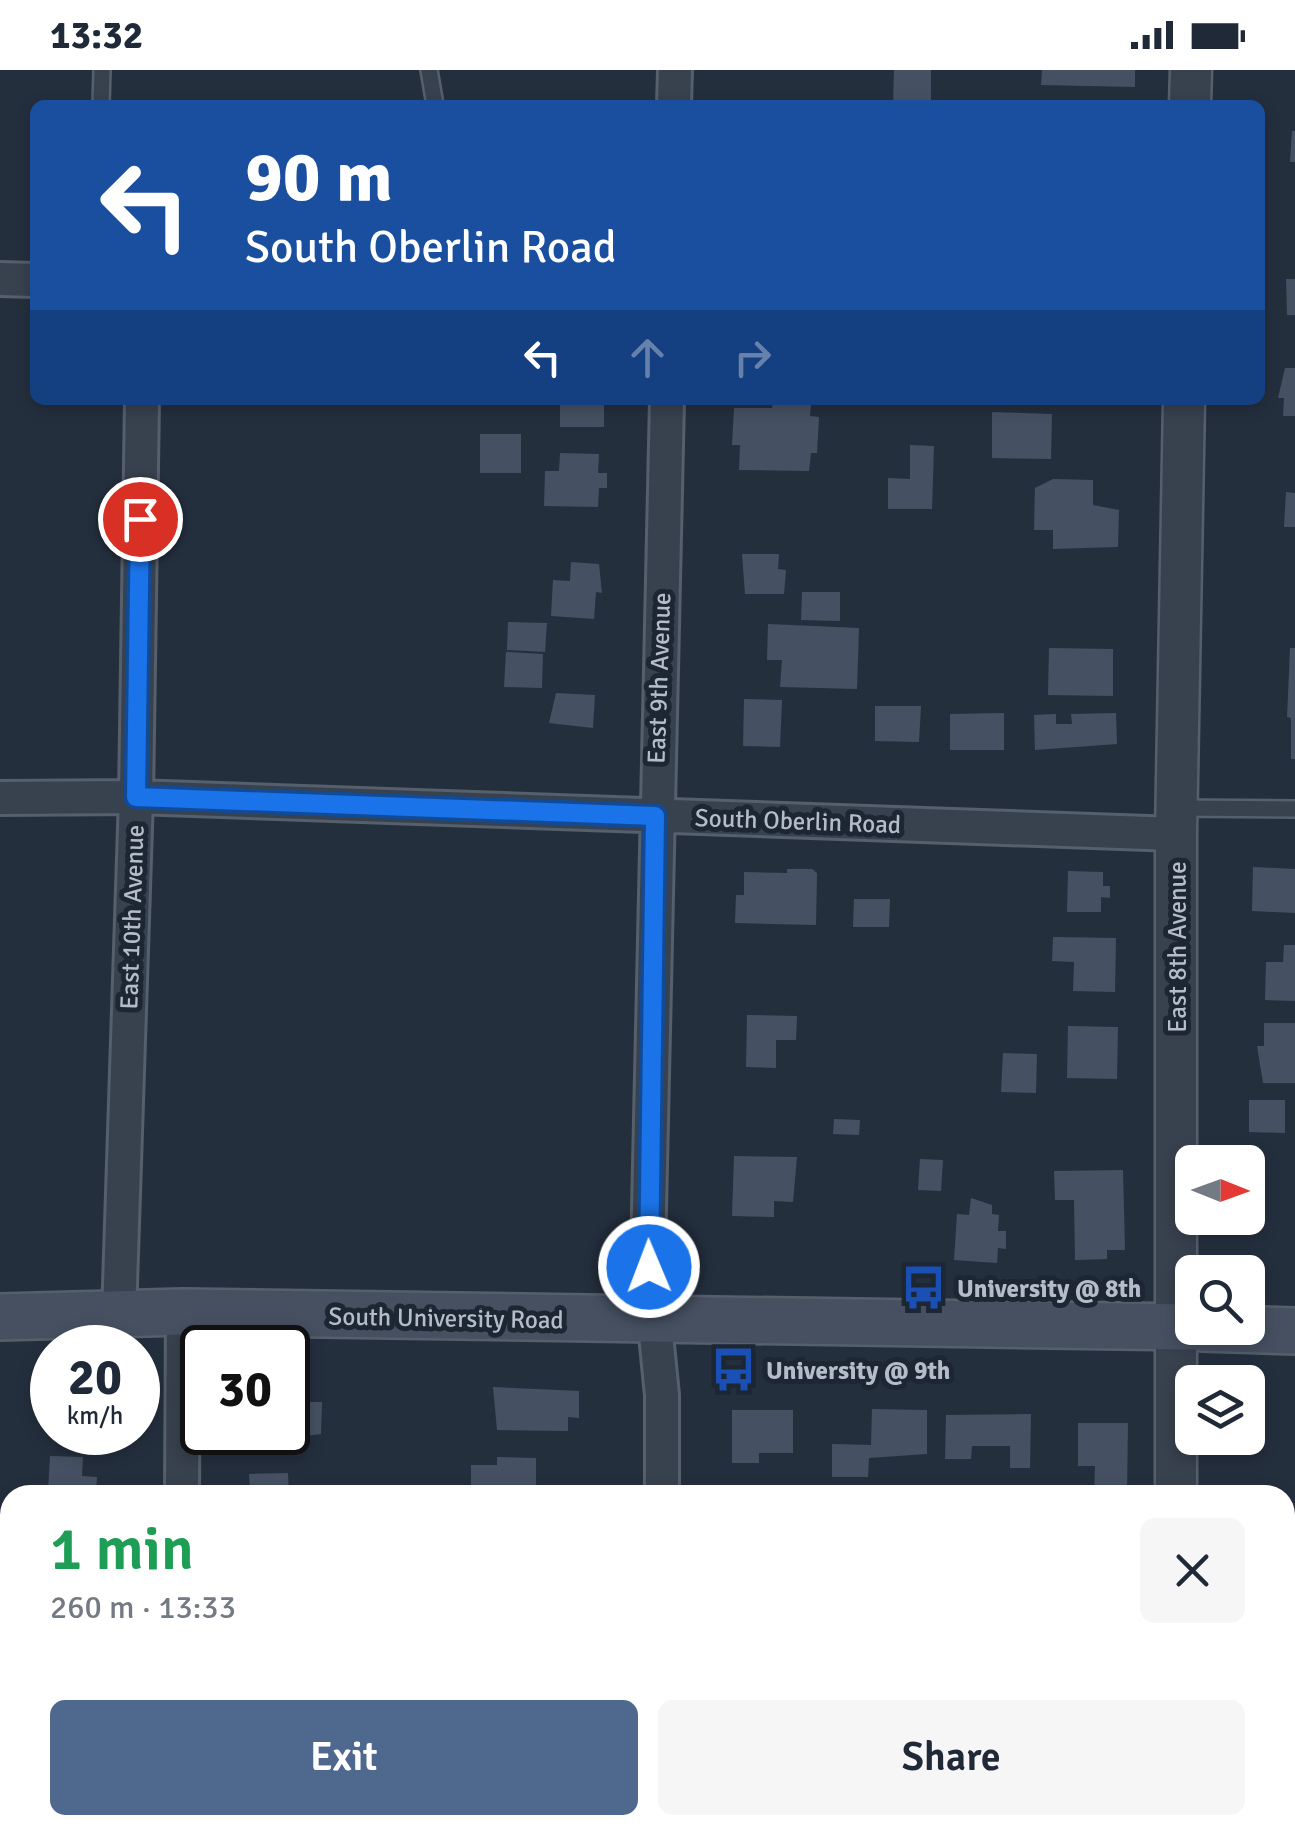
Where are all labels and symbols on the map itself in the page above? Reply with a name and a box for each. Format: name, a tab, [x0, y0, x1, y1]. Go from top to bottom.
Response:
pin	[98, 477, 183, 562]
street label: East 9th Avenue	[641, 592, 677, 764]
street label: South Oberlin Road	[694, 802, 902, 840]
street label: East 10th Avenue	[113, 824, 151, 1010]
street label: East 8th Avenue	[1162, 861, 1193, 1033]
north arrow	[1175, 1145, 1265, 1235]
position arrow	[597, 1215, 701, 1319]
bus stop icon: University @ 8th	[900, 1264, 948, 1312]
place label: University @ 8th	[957, 1273, 1141, 1304]
street label: South University Road	[328, 1300, 564, 1336]
speed limit sign: 30	[180, 1325, 310, 1455]
bus stop icon: University @ 9th	[709, 1346, 757, 1394]
place label: University @ 9th	[766, 1355, 950, 1386]

